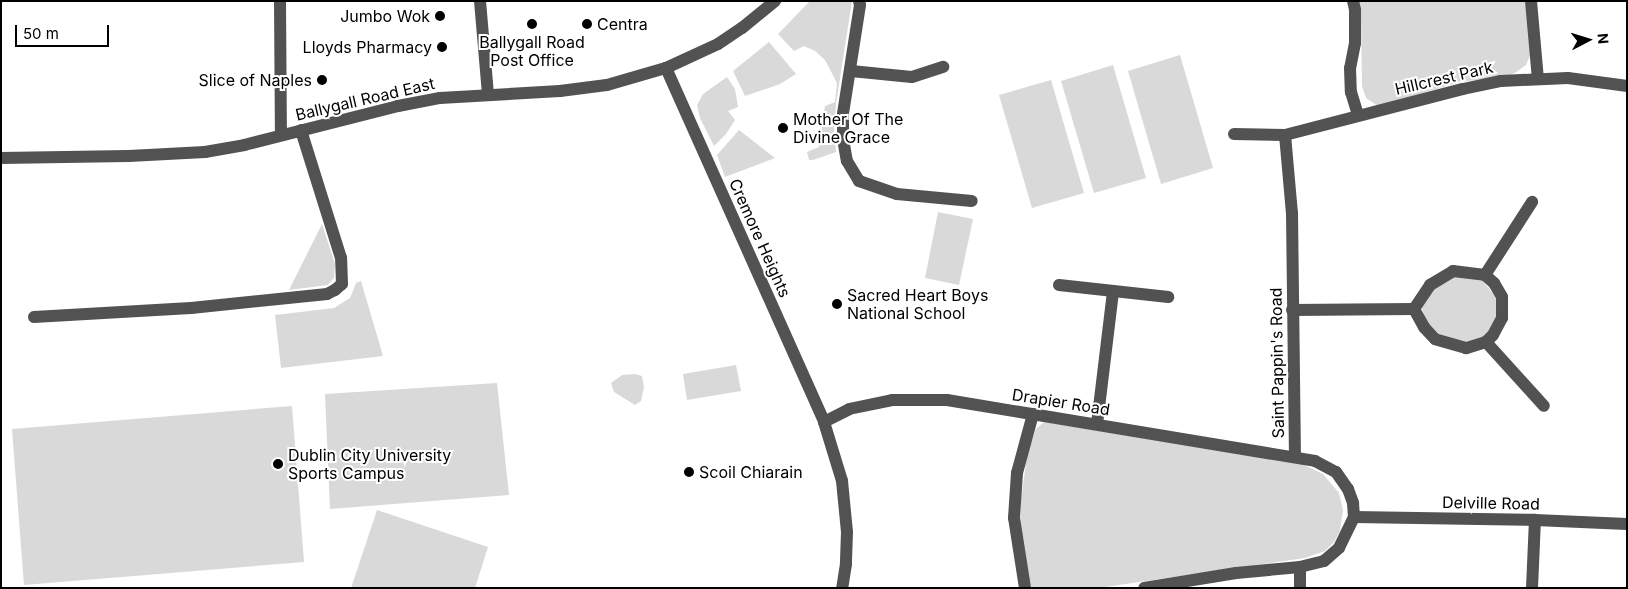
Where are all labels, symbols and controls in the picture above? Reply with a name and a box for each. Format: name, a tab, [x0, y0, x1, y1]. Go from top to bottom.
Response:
place label: Jumbo Wok	[340, 6, 430, 26]
marker: Jumbo Wok	[434, 10, 446, 22]
place label: Centra	[597, 14, 648, 34]
scale bar	[18, 15, 111, 47]
north arrow	[1563, 15, 1613, 65]
marker: Ballygall Road Post Office	[526, 18, 538, 30]
marker: Centra	[581, 18, 593, 30]
text: 50 m	[23, 24, 59, 43]
place label: Ballygall Road Post Office	[479, 32, 585, 70]
text: N	[1595, 33, 1612, 45]
place label: Lloyds Pharmacy	[303, 37, 432, 57]
marker: Lloyds Pharmacy	[436, 41, 448, 53]
street label: Hillcrest Park	[1393, 57, 1495, 99]
place label: Slice of Naples	[199, 70, 312, 90]
street label: Ballygall Road East	[293, 74, 437, 124]
marker: Slice of Naples	[316, 74, 328, 86]
place label: Mother Of The Divine Grace	[793, 109, 903, 147]
marker: Mother Of The Divine Grace	[777, 122, 789, 134]
street label: Cremore Heights	[725, 176, 795, 300]
place label: Sacred Heart Boys National School	[847, 285, 988, 323]
street label: Saint Pappin's Road	[1266, 287, 1288, 439]
marker: Sacred Heart Boys National School	[831, 298, 843, 310]
street label: Drapier Road	[1011, 385, 1111, 419]
place label: Dublin City University Sports Campus	[288, 445, 451, 483]
marker: Dublin City University Sports Campus	[272, 458, 284, 470]
place label: Scoil Chiarain	[699, 462, 803, 482]
marker: Scoil Chiarain	[683, 466, 695, 478]
street label: Delville Road	[1442, 493, 1540, 513]

